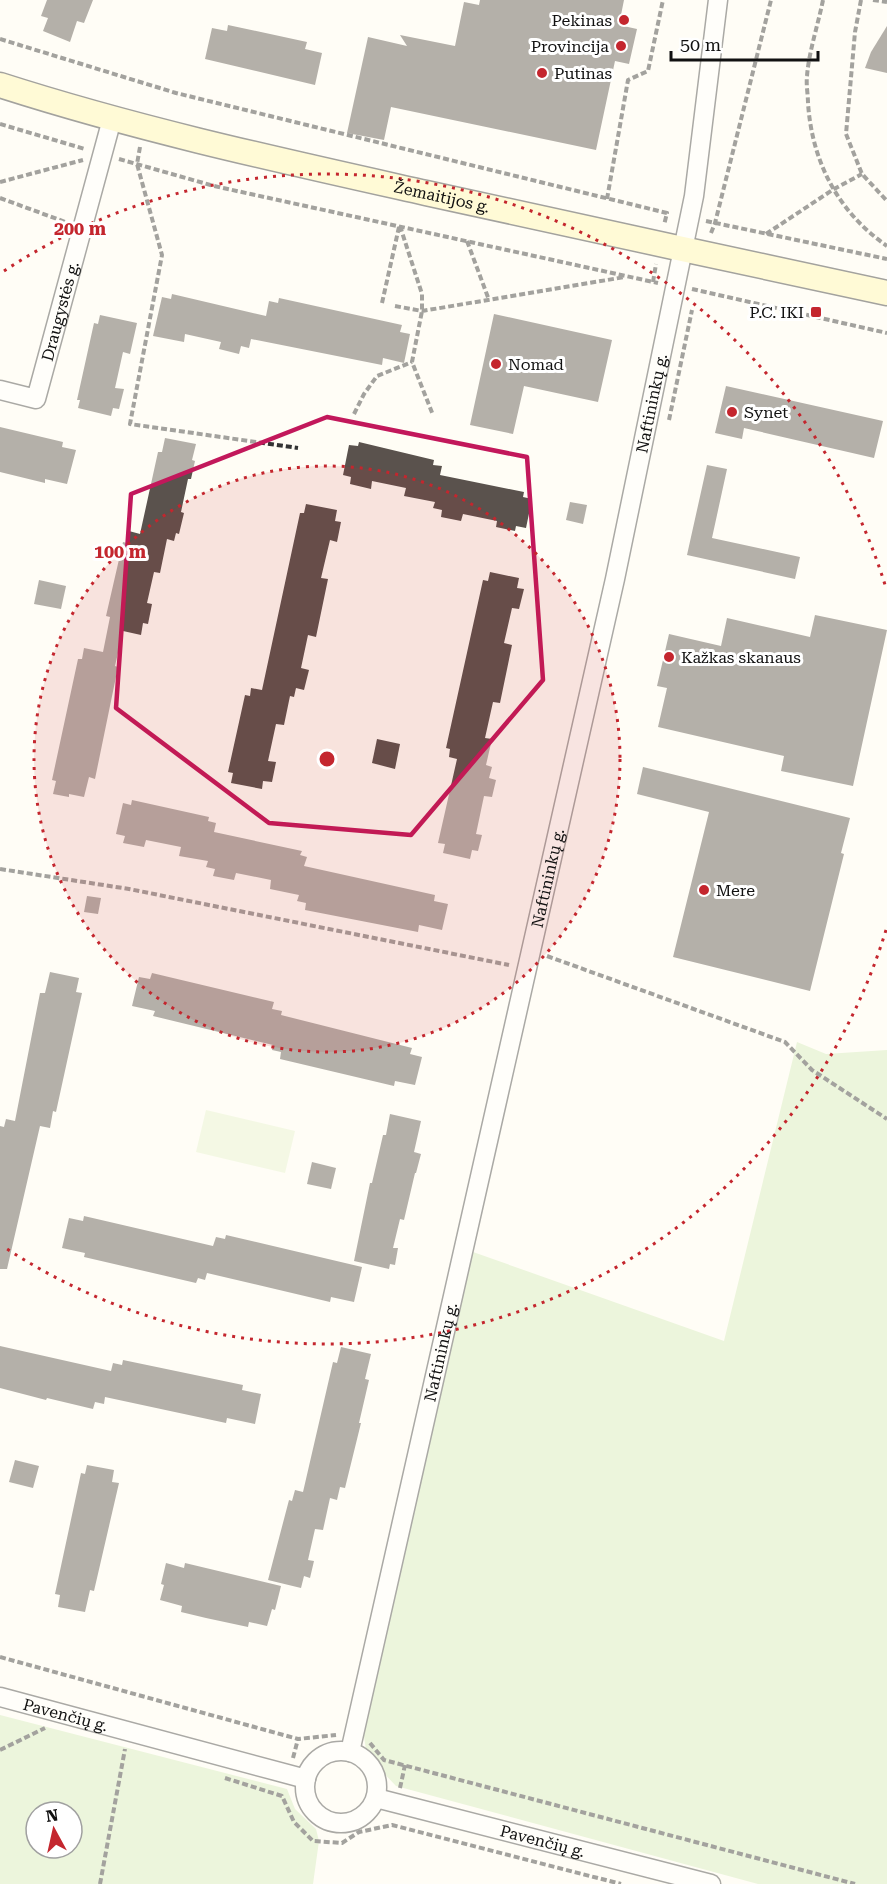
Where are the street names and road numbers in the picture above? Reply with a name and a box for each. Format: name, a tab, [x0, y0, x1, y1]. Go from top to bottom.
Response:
street label: Žemaitijos g.	[392, 177, 492, 217]
street label: Draugystės g.	[38, 259, 83, 363]
street label: Naftininkų g.	[632, 352, 671, 455]
street label: Naftininkų g.	[528, 827, 568, 930]
street label: Naftininkų g.	[420, 1301, 461, 1404]
street label: Pavenčių g.	[21, 1695, 110, 1736]
street label: Pavenčių g.	[498, 1821, 587, 1861]

